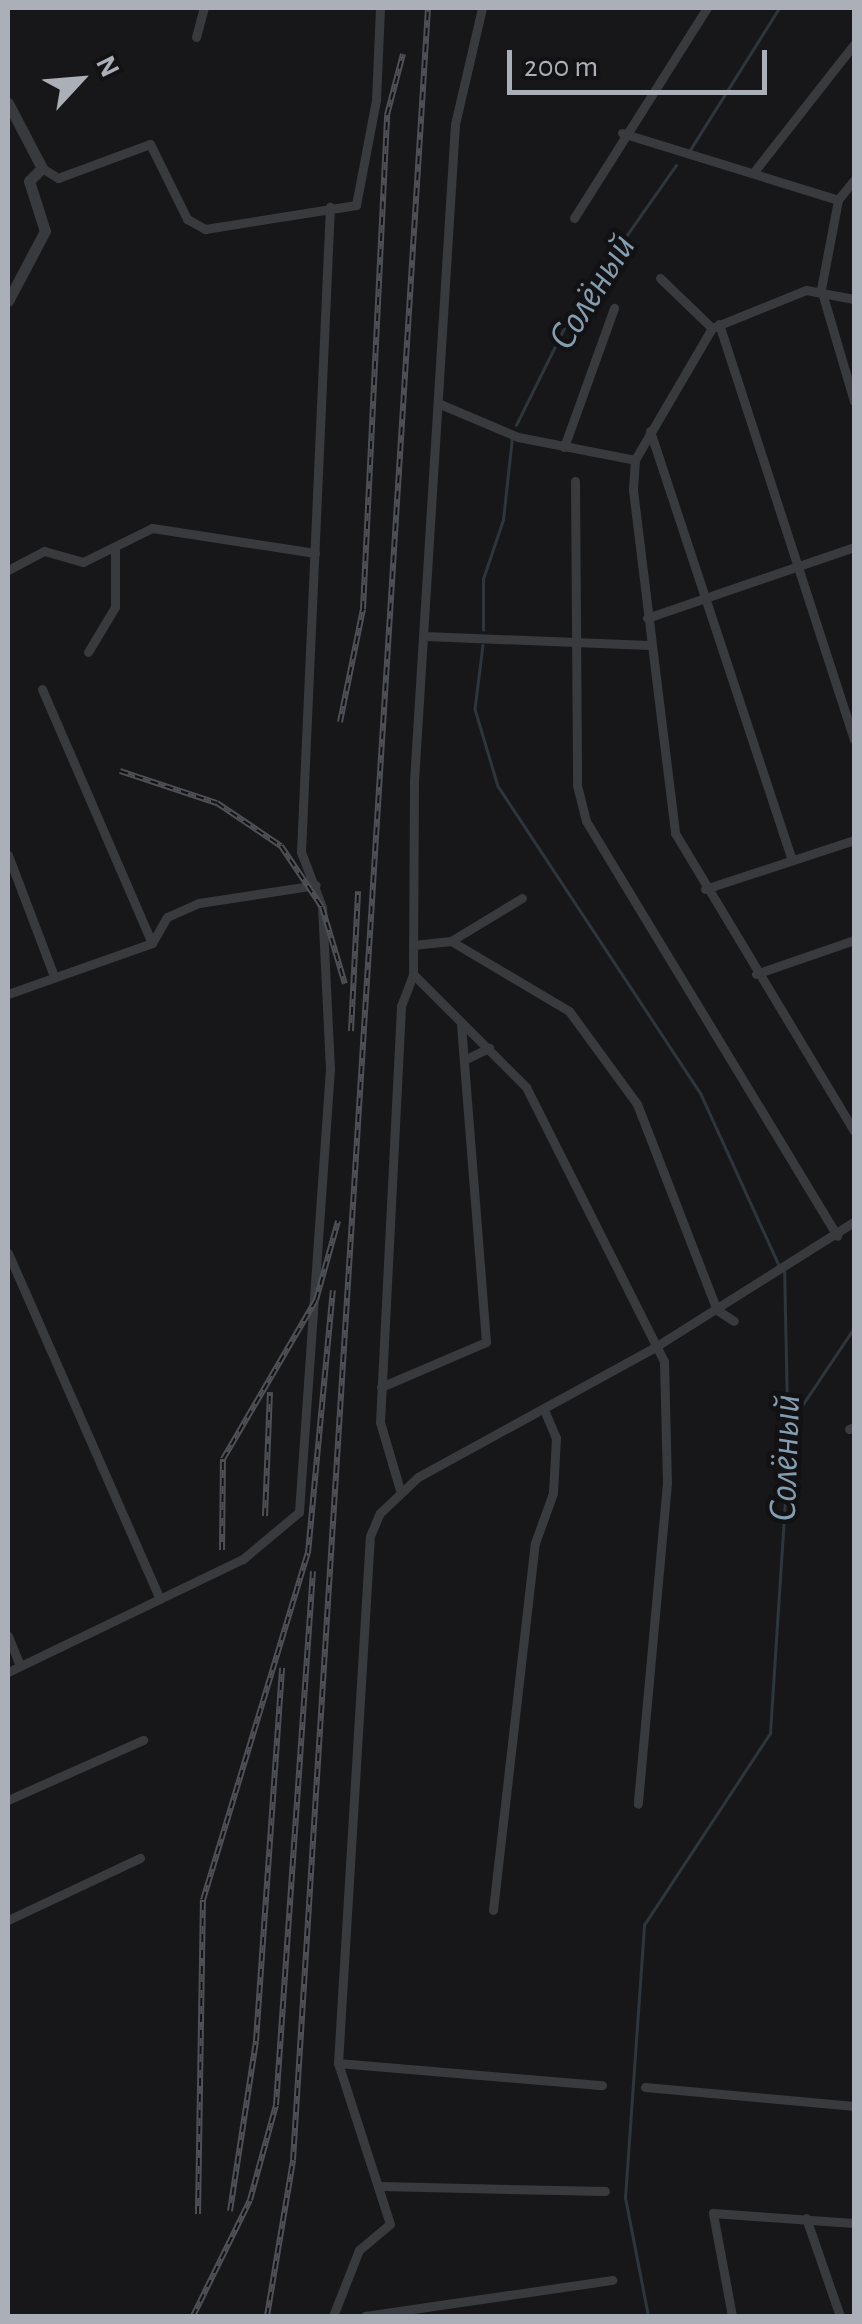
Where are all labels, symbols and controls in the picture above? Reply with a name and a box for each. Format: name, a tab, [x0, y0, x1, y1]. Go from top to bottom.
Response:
north arrow	[30, 30, 130, 130]
scale bar	[512, 30, 772, 92]
text: N	[90, 52, 124, 82]
text: 200 m	[524, 52, 598, 82]
water label: Солёный	[538, 225, 646, 359]
water label: Солёный	[759, 1393, 811, 1523]

